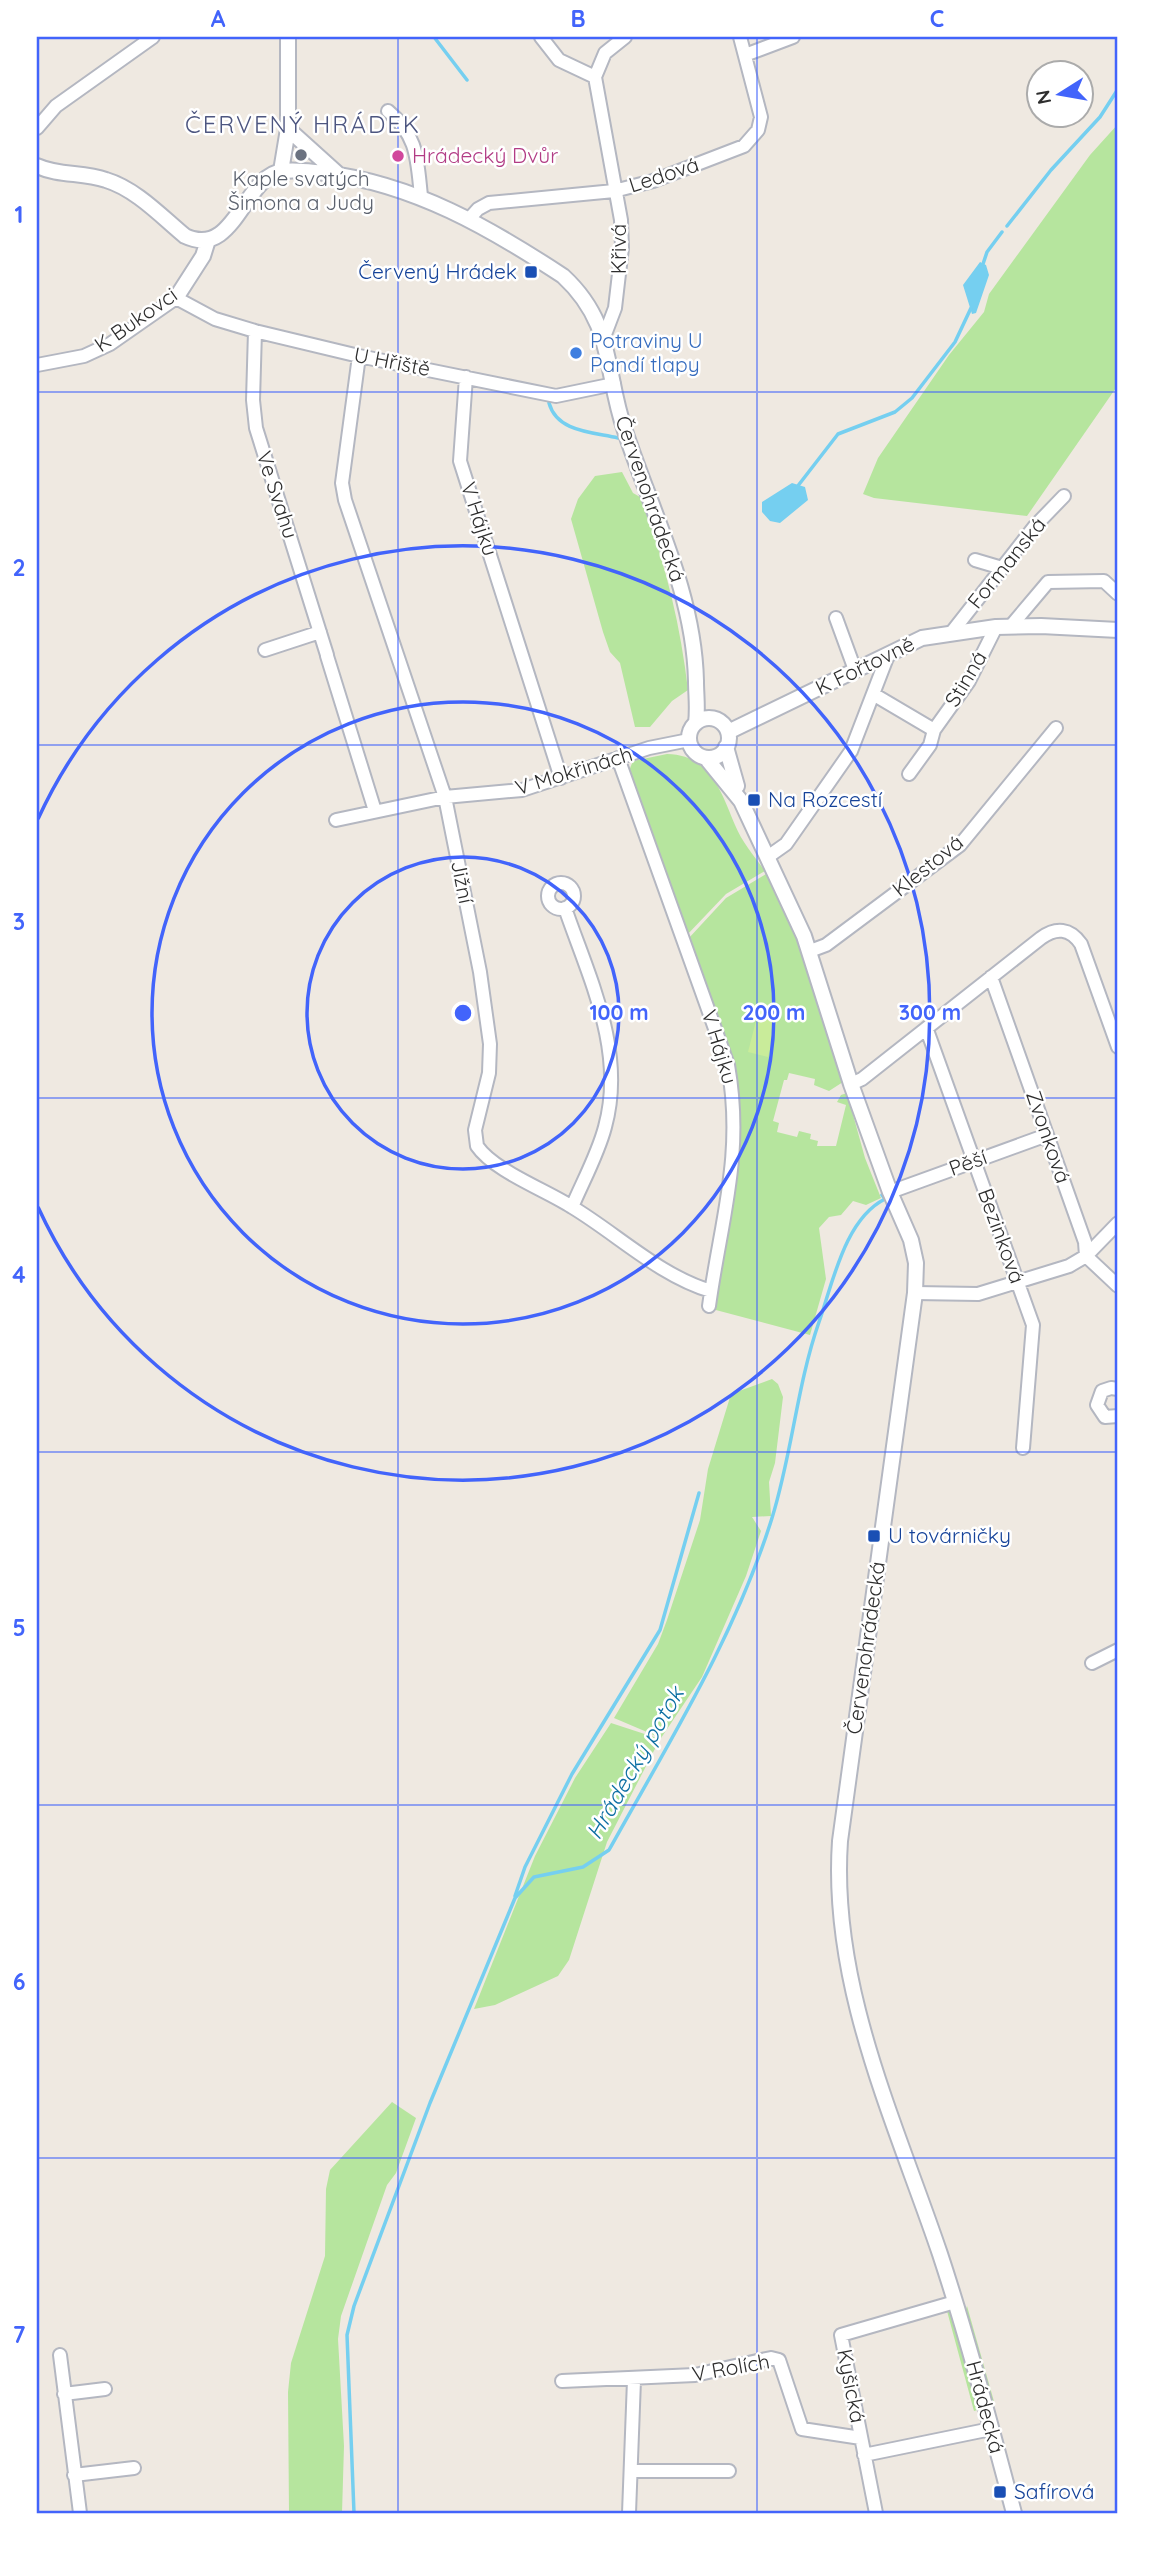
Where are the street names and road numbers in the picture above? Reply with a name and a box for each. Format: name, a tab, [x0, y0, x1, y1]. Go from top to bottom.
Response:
street label: Ledová	[625, 151, 702, 198]
street label: Křivá	[605, 224, 631, 274]
street label: K Bukovci	[89, 281, 182, 357]
street label: U Hřiště	[352, 341, 433, 381]
street label: Červenohrádecká	[610, 412, 692, 585]
street label: Ve Svahu	[252, 448, 304, 542]
street label: V Hájku	[456, 478, 504, 559]
street label: Formanská	[961, 511, 1051, 613]
street label: K Fořtovně	[811, 630, 918, 700]
street label: Stinná	[938, 646, 992, 711]
street label: V Mokřinách	[512, 740, 635, 800]
street label: Klestová	[887, 829, 968, 902]
street label: Jižní	[446, 858, 480, 906]
street label: V Hájku	[696, 1006, 744, 1087]
street label: Zvonková	[1021, 1087, 1077, 1186]
street label: Pěší	[945, 1143, 991, 1181]
street label: Bezinková	[973, 1185, 1031, 1287]
street label: Červenohrádecká	[840, 1560, 890, 1736]
street label: V Rolích	[690, 2347, 772, 2387]
street label: Kyšická	[832, 2347, 872, 2425]
street label: Hrádecká	[961, 2357, 1011, 2456]

